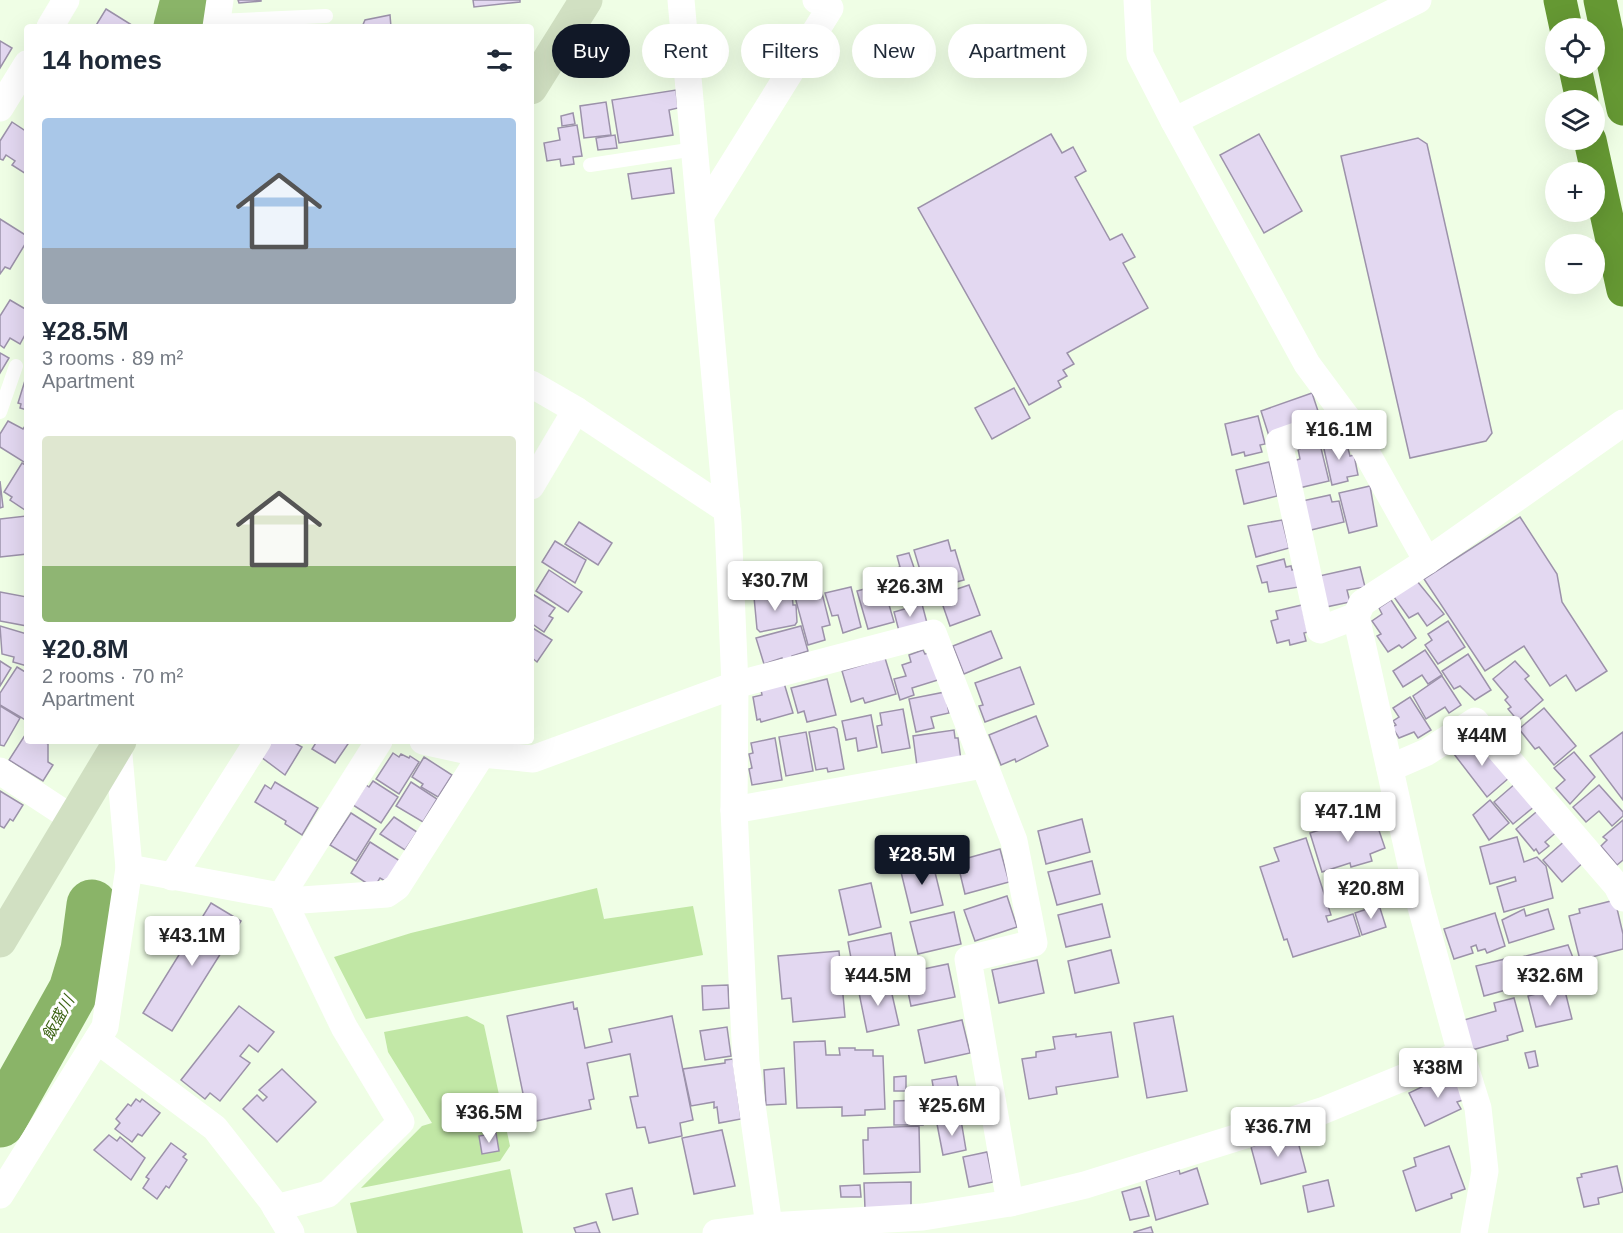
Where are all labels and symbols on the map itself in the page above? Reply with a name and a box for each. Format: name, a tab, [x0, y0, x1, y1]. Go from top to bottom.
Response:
pin: ¥16.1M	[1290, 410, 1388, 461]
pin: ¥30.7M	[726, 561, 824, 612]
pin: ¥26.3M	[861, 567, 959, 618]
pin: ¥44M	[1446, 716, 1518, 767]
pin: ¥47.1M	[1299, 792, 1397, 843]
pin: ¥28.5M	[873, 835, 971, 886]
pin: ¥20.8M	[1322, 869, 1420, 920]
pin: ¥43.1M	[143, 916, 241, 967]
pin: ¥44.5M	[829, 956, 927, 1007]
pin: ¥32.6M	[1501, 956, 1599, 1007]
water label: 飯盛川	[39, 991, 78, 1043]
pin: ¥38M	[1402, 1048, 1474, 1099]
pin: ¥25.6M	[903, 1086, 1001, 1137]
pin: ¥36.5M	[440, 1093, 538, 1144]
pin: ¥36.7M	[1229, 1107, 1327, 1158]

